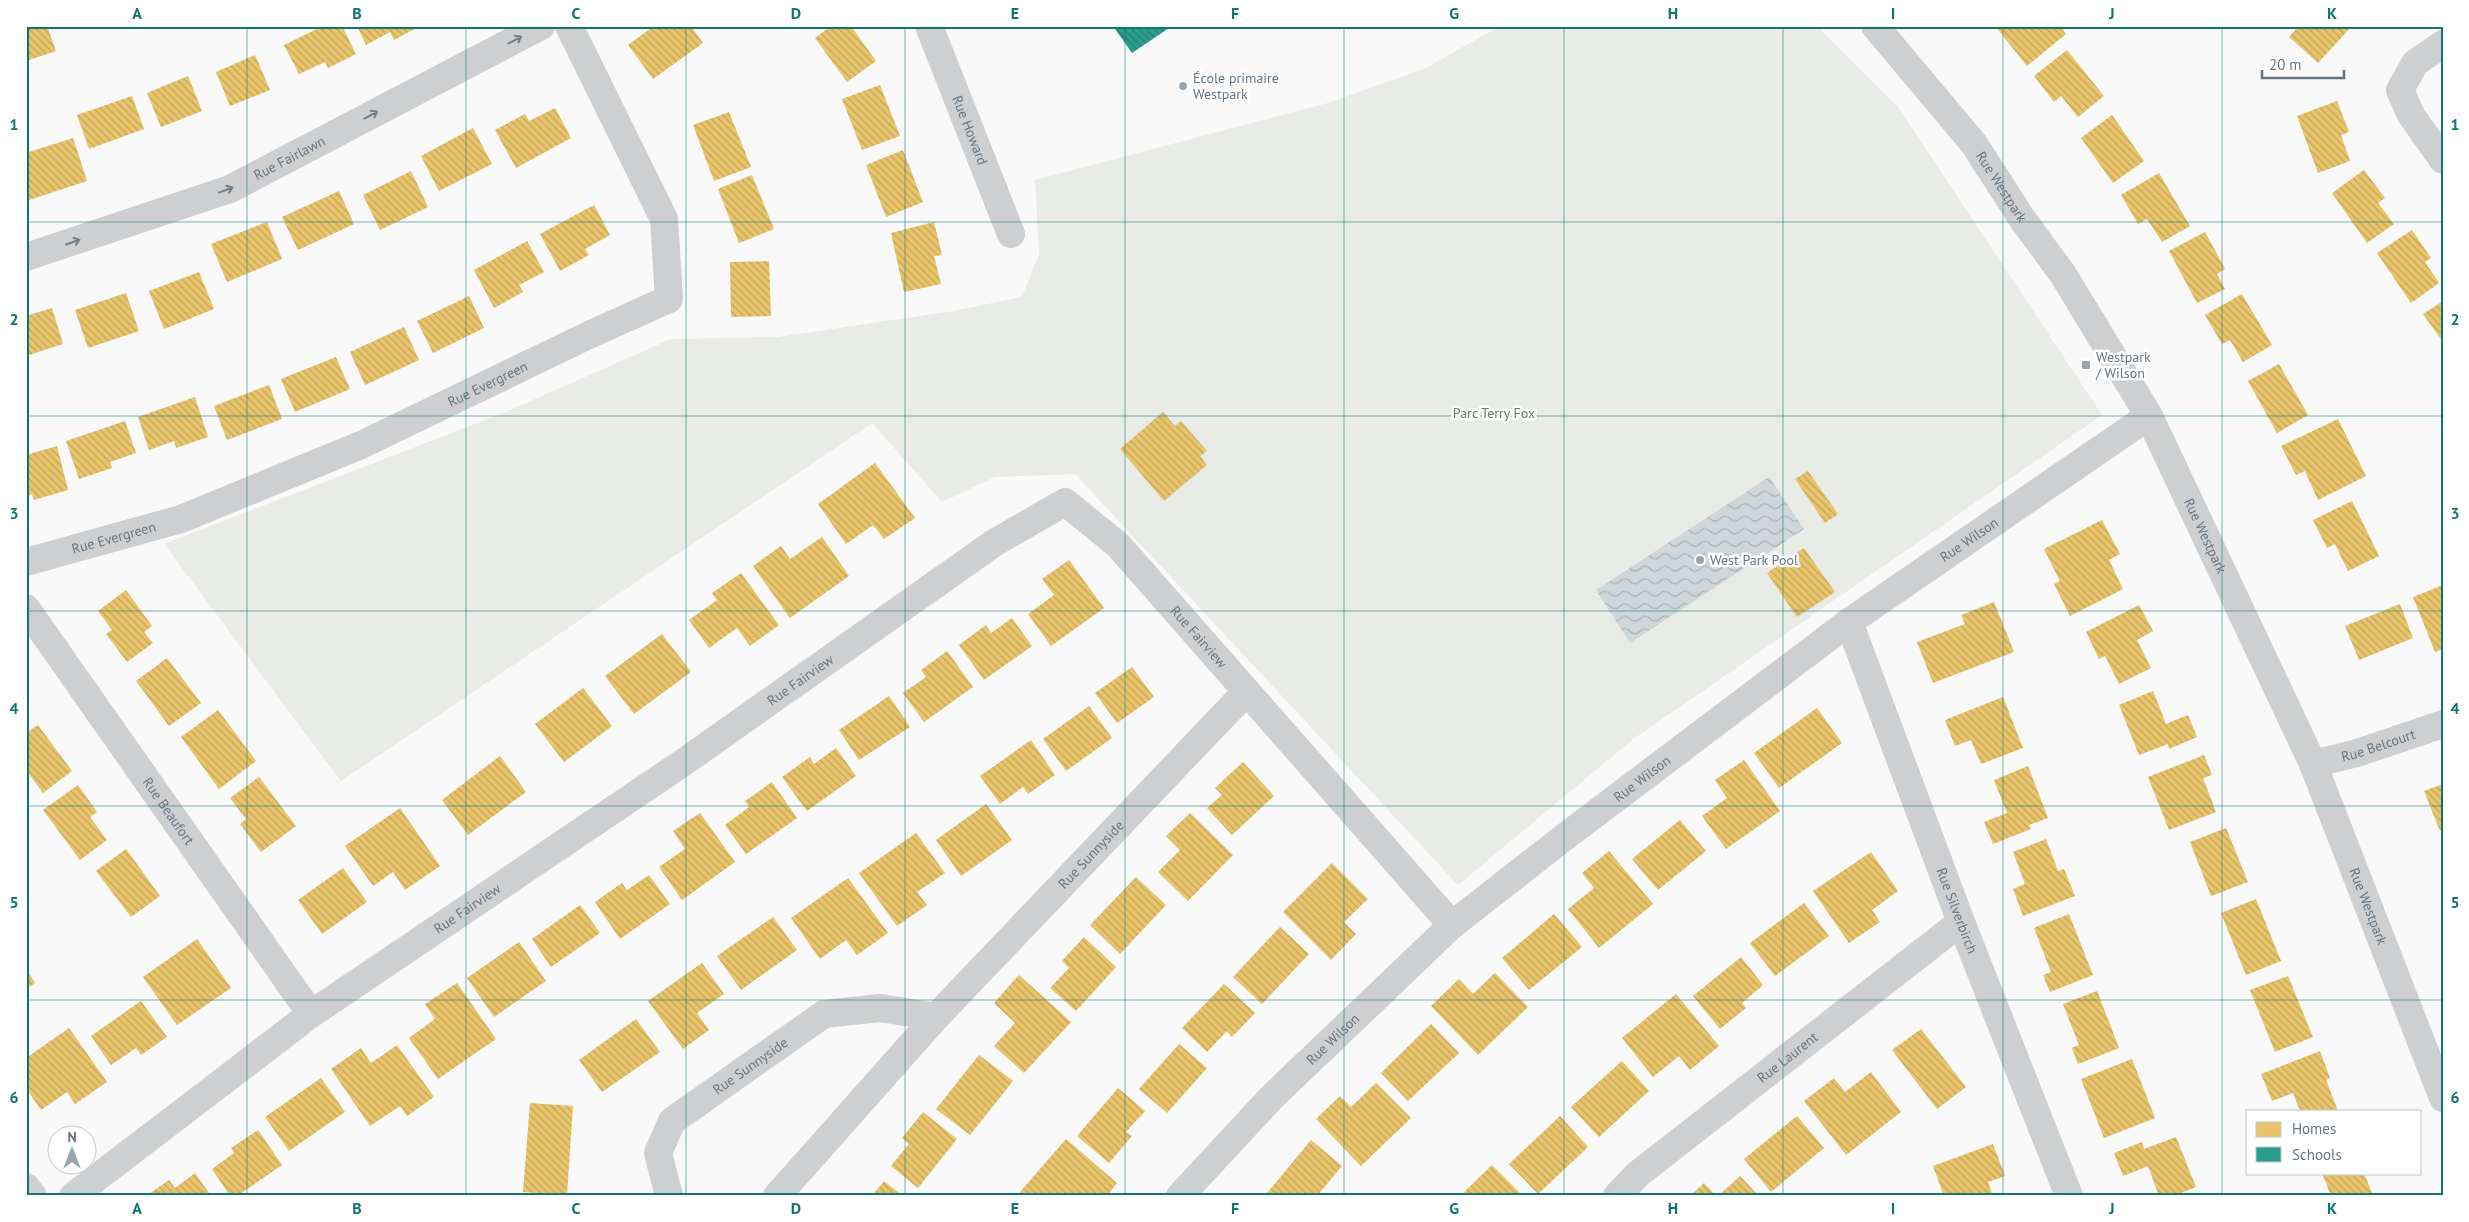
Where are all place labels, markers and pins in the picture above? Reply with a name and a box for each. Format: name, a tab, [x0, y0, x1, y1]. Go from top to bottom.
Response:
place label: École primaire Westpark	[1193, 69, 1279, 103]
marker: École primaire Westpark	[1177, 80, 1189, 92]
place label: Westpark / Wilson	[2095, 348, 2151, 382]
marker: Westpark / Wilson	[2080, 359, 2092, 371]
place label: West Park Pool	[1710, 551, 1798, 569]
marker: West Park Pool	[1694, 554, 1706, 566]

